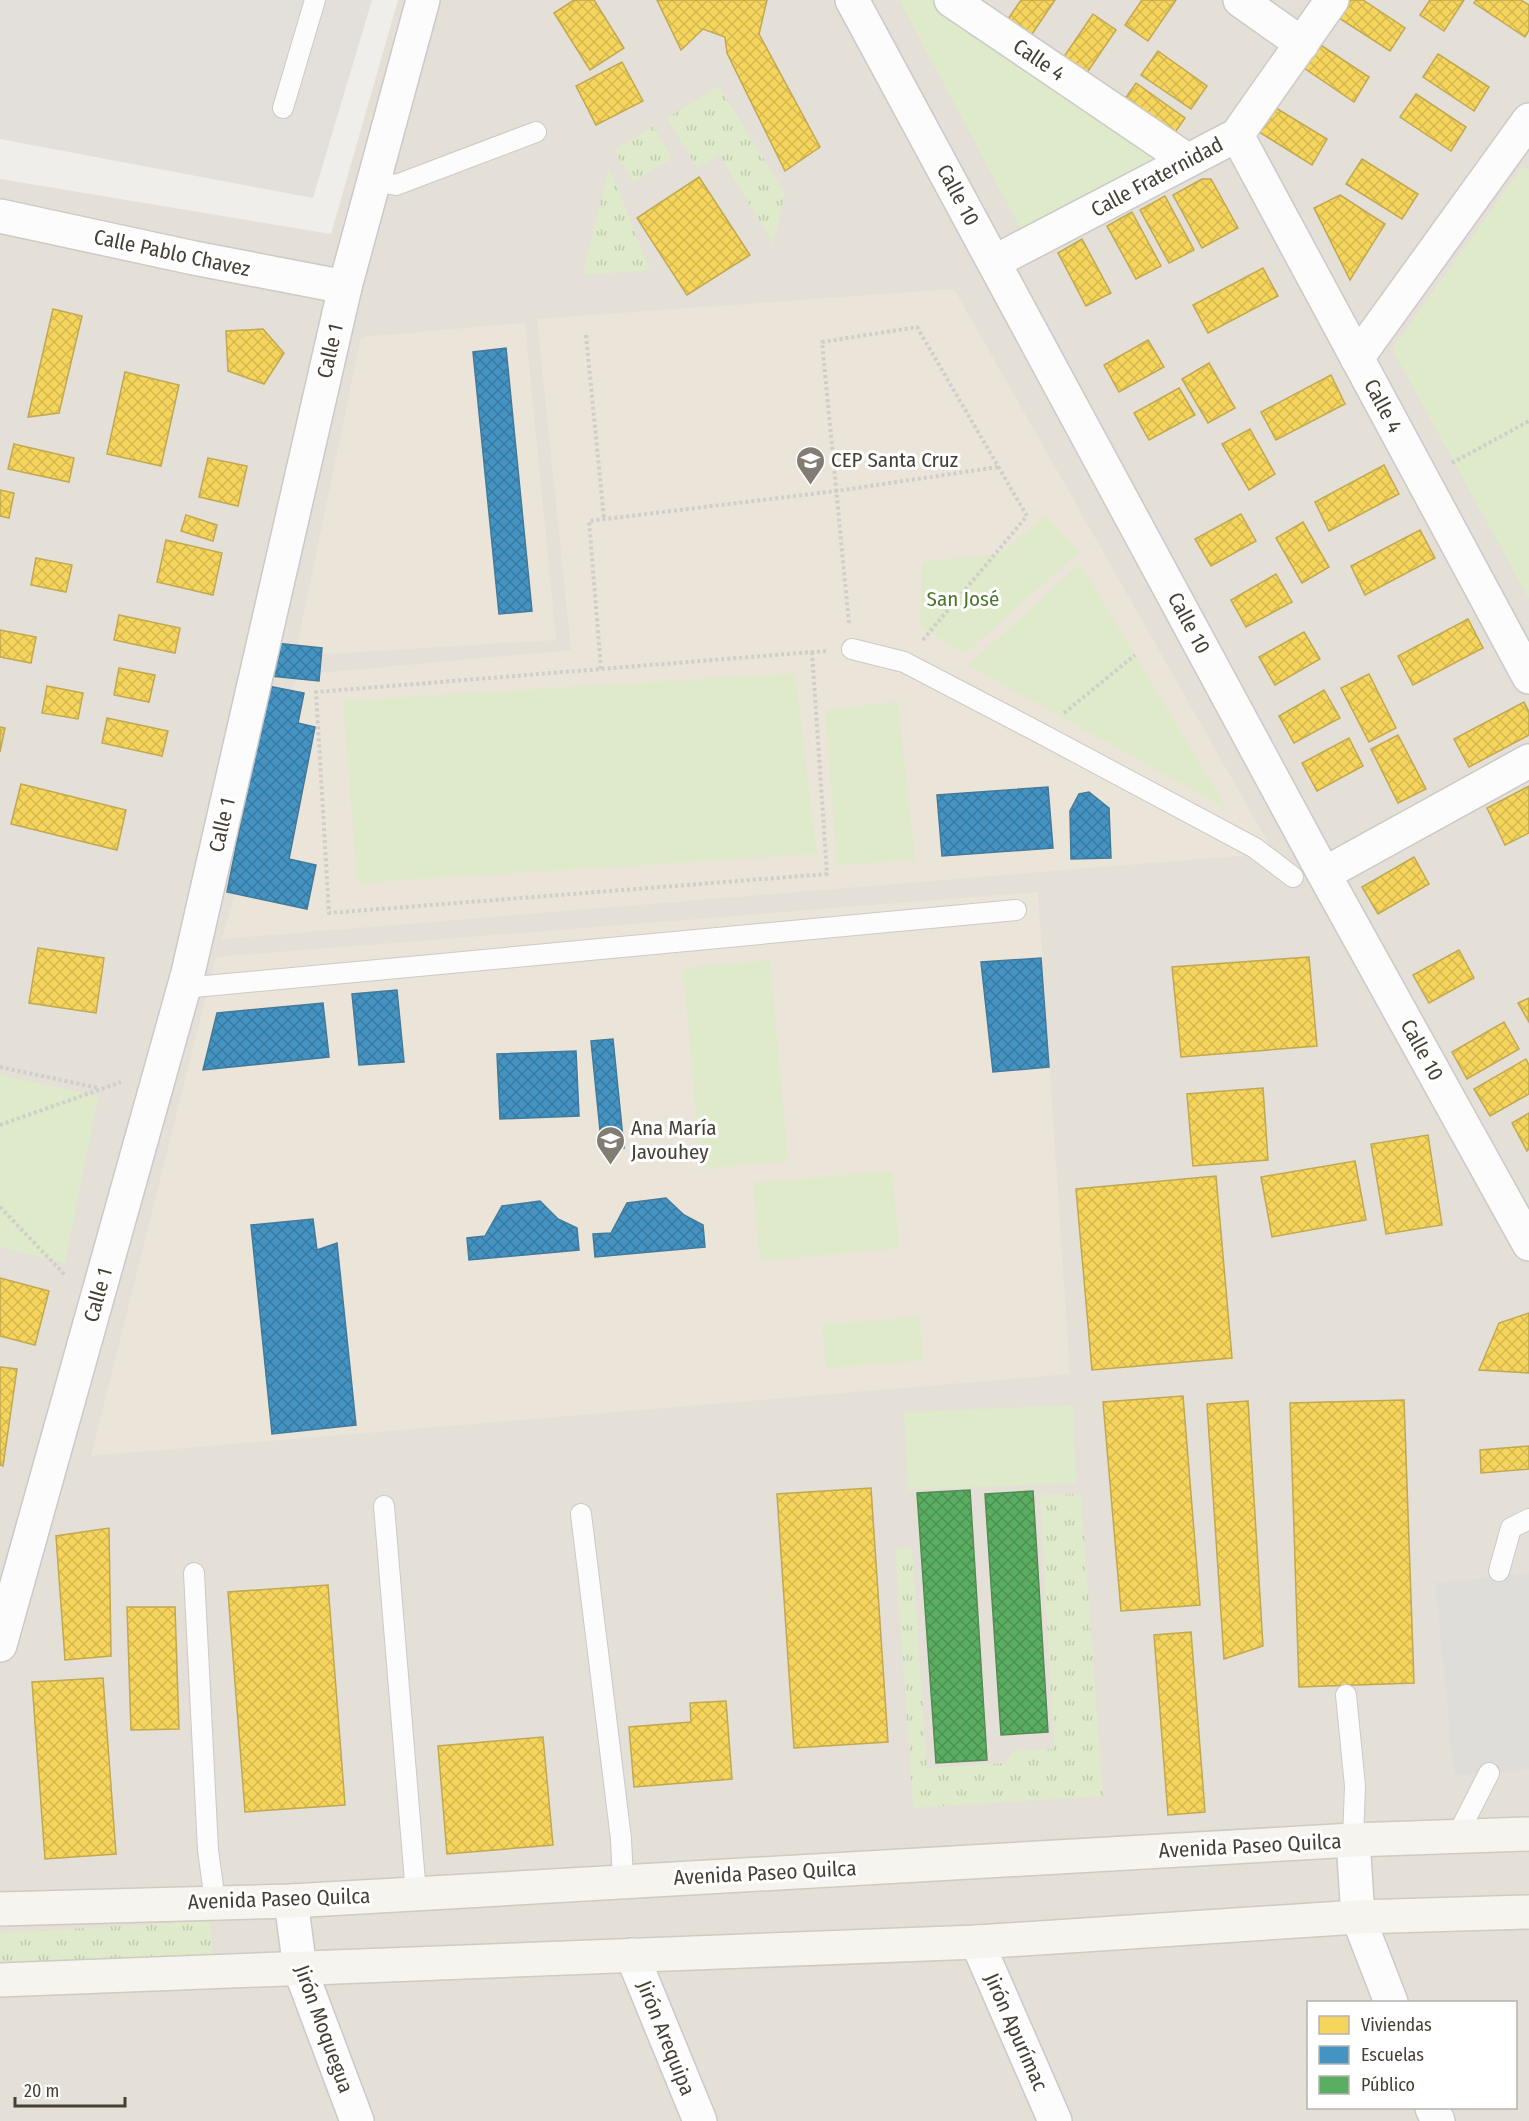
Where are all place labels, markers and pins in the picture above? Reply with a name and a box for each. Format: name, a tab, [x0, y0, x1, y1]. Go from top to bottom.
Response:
school or university icon: CEP Santa Cruz	[794, 444, 826, 486]
place label: CEP Santa Cruz	[831, 447, 958, 473]
place label: Ana María Javouhey	[631, 1115, 716, 1165]
school or university icon: Ana María Javouhey	[594, 1124, 626, 1166]

